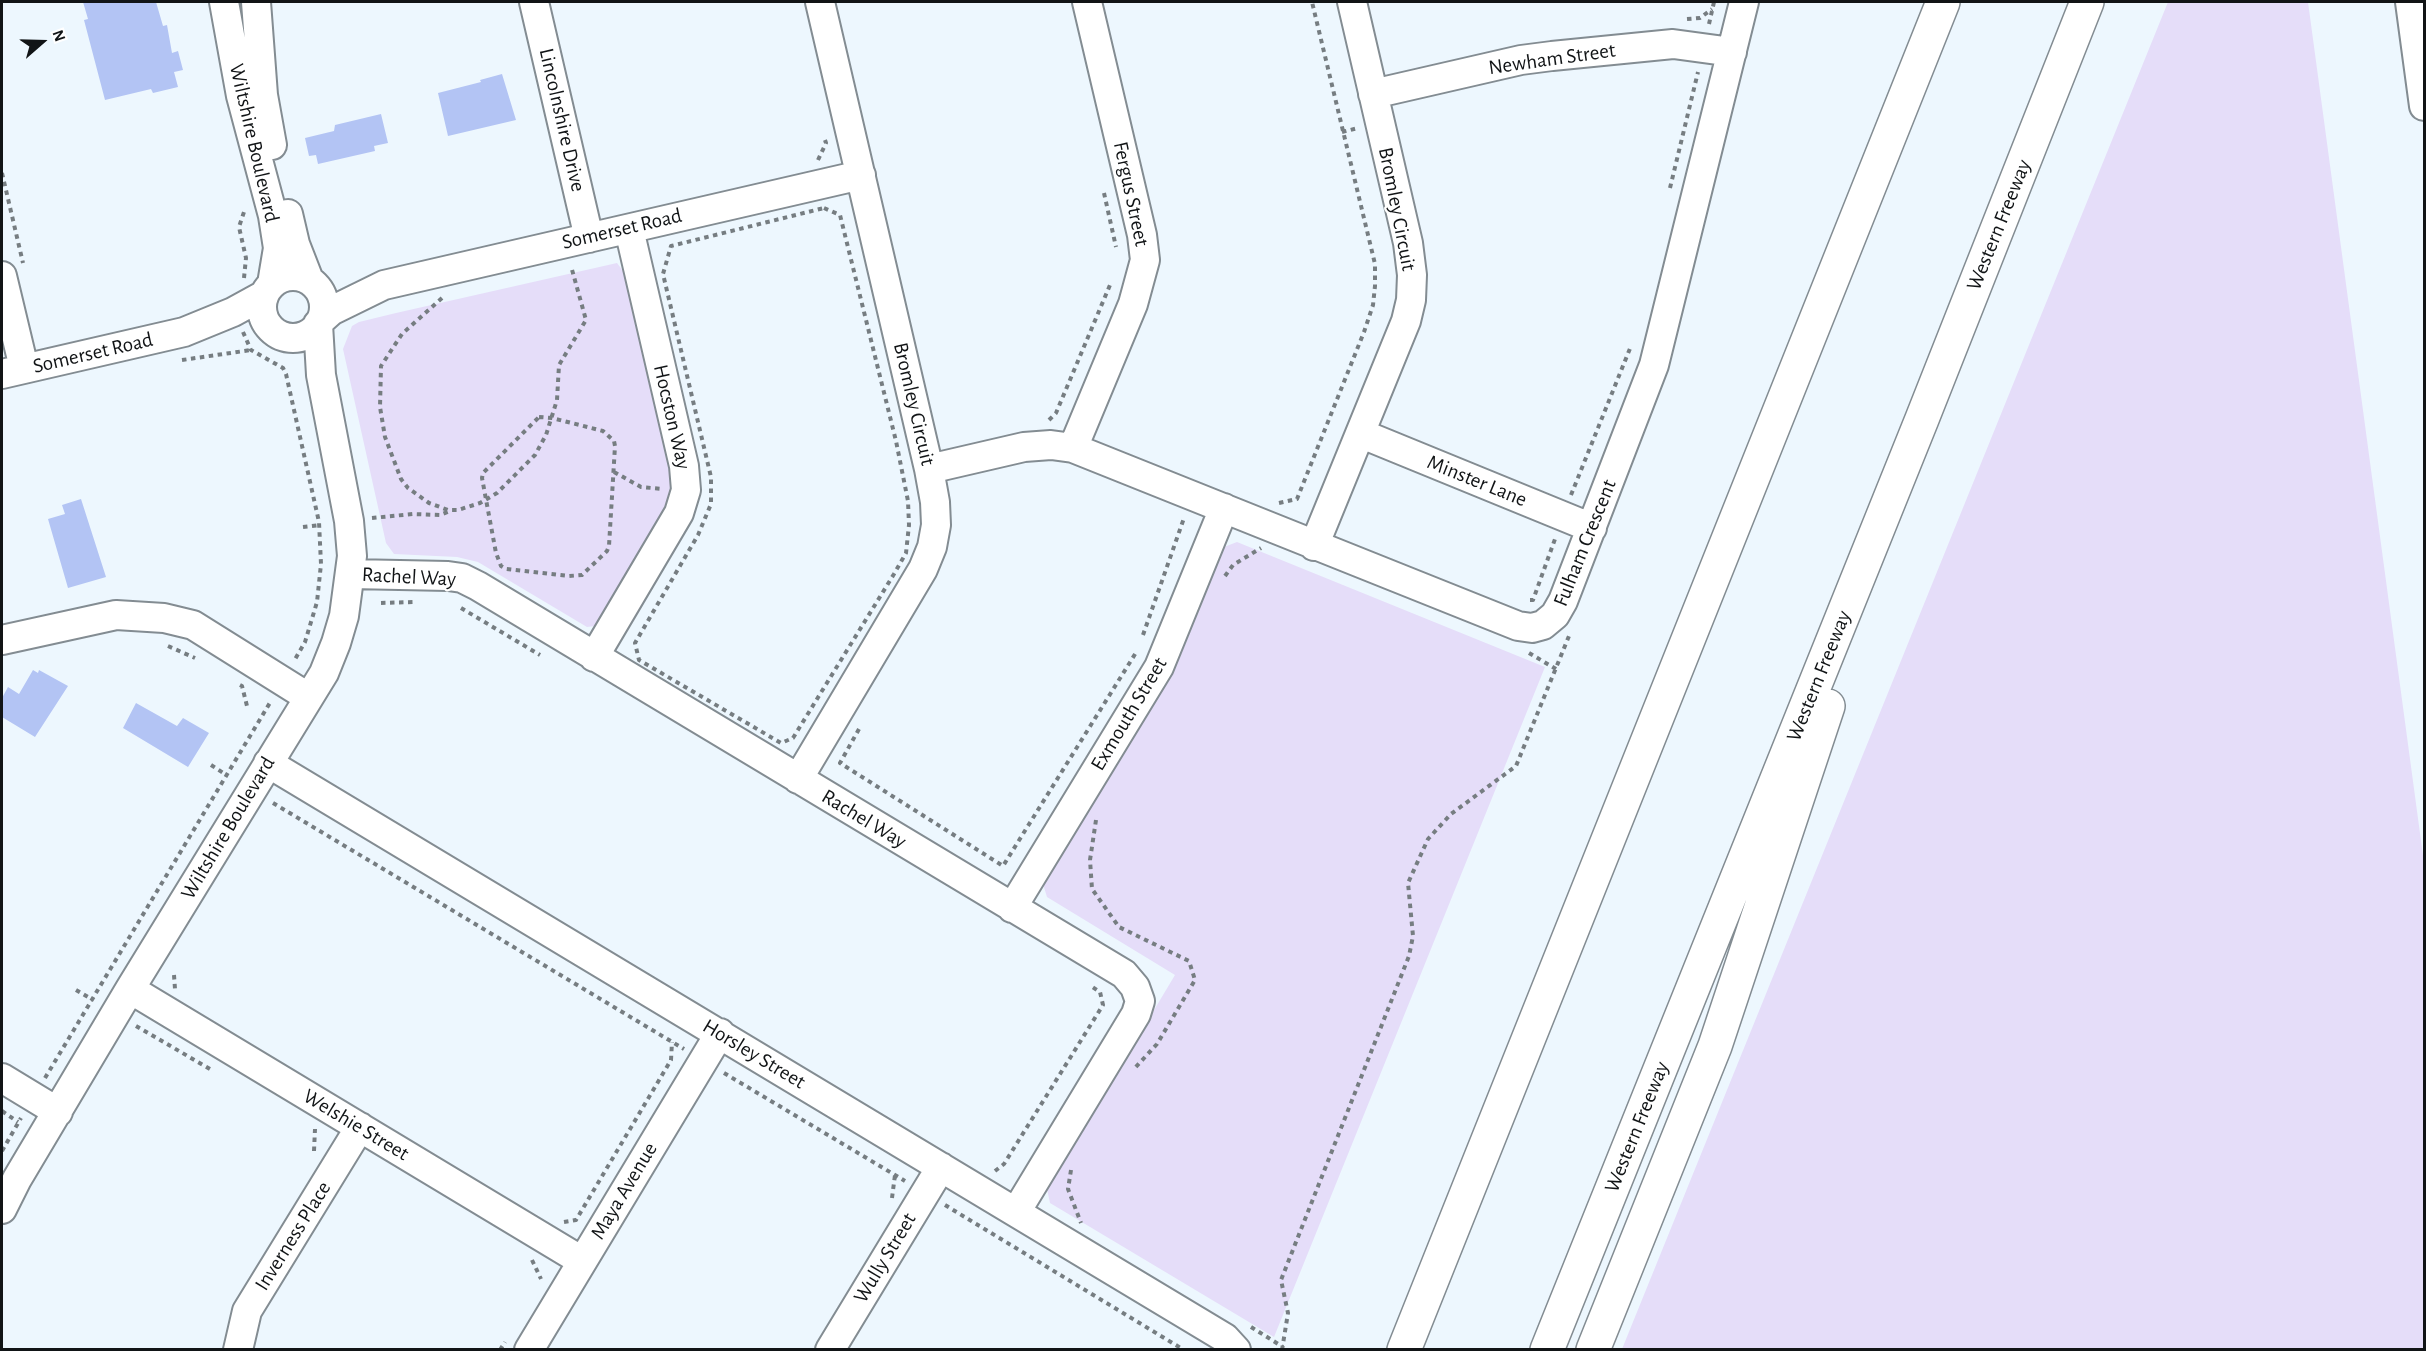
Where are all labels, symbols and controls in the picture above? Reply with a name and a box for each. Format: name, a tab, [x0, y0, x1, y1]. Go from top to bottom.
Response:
north arrow	[12, 12, 72, 72]
text: N	[49, 28, 68, 44]
street label: Newham Street	[1487, 38, 1617, 80]
street label: Lincolnshire Drive	[533, 46, 591, 194]
street label: Wiltshire Boulevard	[223, 61, 285, 225]
street label: Fergus Street	[1108, 139, 1154, 249]
street label: Bromley Circuit	[1373, 145, 1421, 273]
street label: Western Freeway	[1961, 156, 2037, 294]
street label: Somerset Road	[560, 203, 684, 255]
street label: Somerset Road	[31, 327, 155, 379]
street label: Bromley Circuit	[888, 340, 940, 468]
street label: Hocston Way	[648, 362, 696, 472]
street label: Minster Lane	[1423, 450, 1531, 512]
street label: Fulham Crescent	[1548, 476, 1622, 610]
street label: Rachel Way	[361, 562, 457, 592]
street label: Western Freeway	[1781, 607, 1857, 745]
street label: Exmouth Street	[1085, 653, 1173, 775]
street label: Wiltshire Boulevard	[175, 752, 281, 904]
street label: Rachel Way	[817, 784, 911, 854]
street label: Horsley Street	[698, 1013, 810, 1095]
street label: Western Freeway	[1599, 1058, 1675, 1196]
street label: Welshie Street	[298, 1084, 414, 1166]
street label: Maya Avenue	[585, 1138, 663, 1244]
street label: Inverness Place	[249, 1177, 337, 1295]
street label: Wully Street	[848, 1208, 922, 1308]

